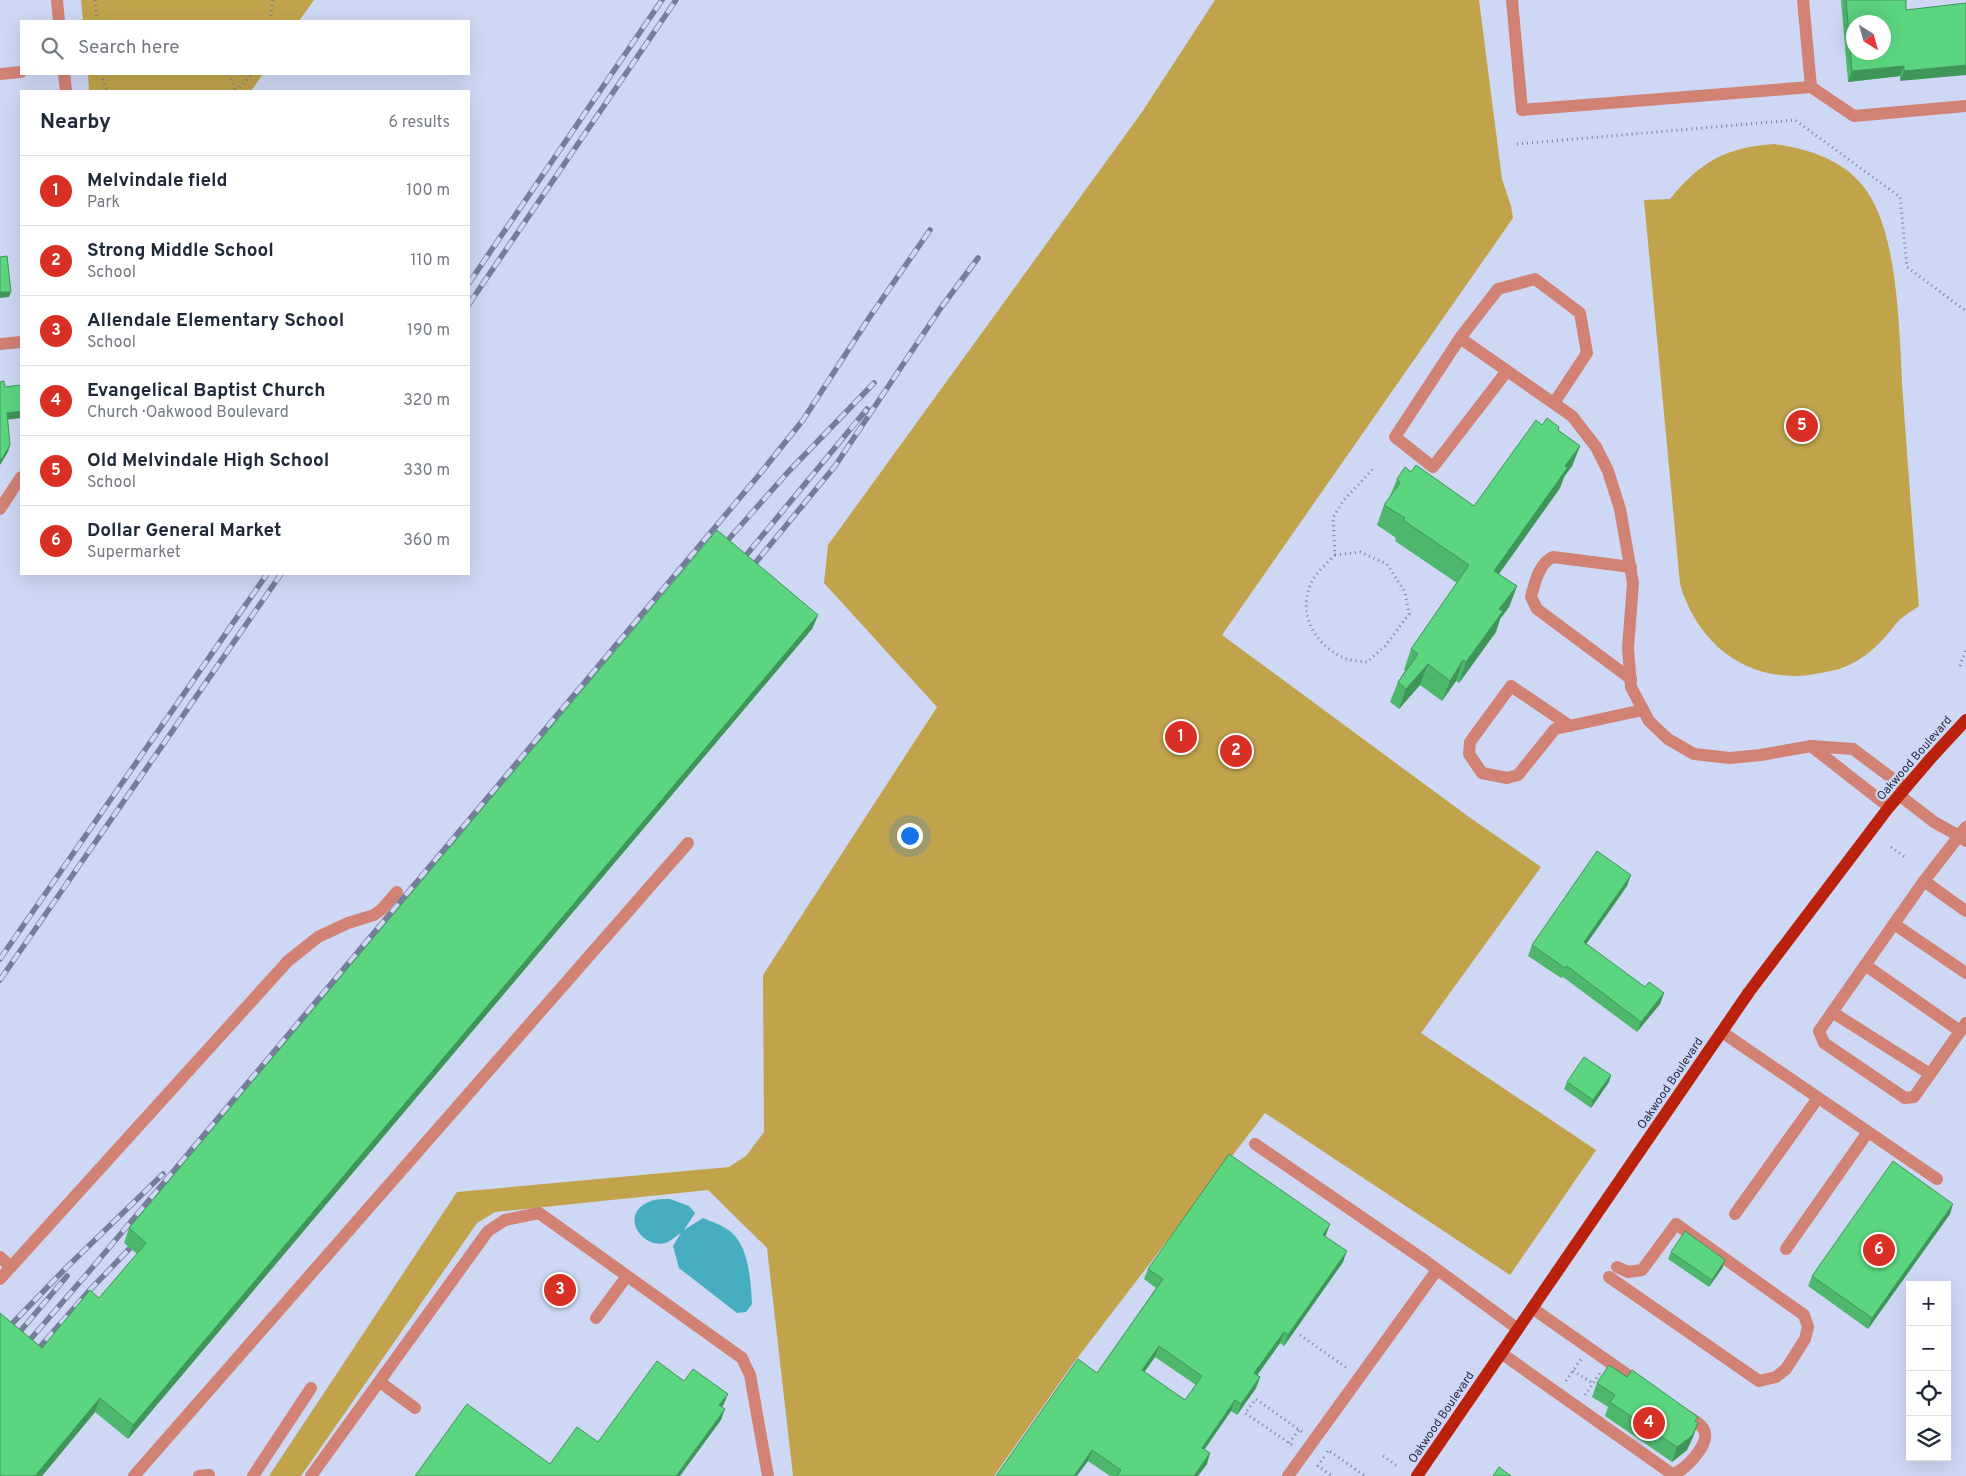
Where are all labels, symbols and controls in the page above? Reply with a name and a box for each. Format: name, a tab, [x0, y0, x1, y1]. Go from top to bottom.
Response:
north arrow	[1846, 15, 1891, 60]
search box	[20, 20, 470, 75]
icon: search	[38, 34, 66, 62]
text: Search here	[78, 36, 180, 60]
text: Nearby	[40, 109, 111, 136]
text: 6 results	[388, 113, 450, 133]
text: Melvindale field	[87, 169, 228, 193]
text: 1	[53, 181, 59, 201]
text: 100 m	[406, 181, 450, 201]
text: Park	[87, 193, 120, 213]
text: Strong Middle School	[87, 239, 274, 263]
text: 2	[51, 251, 61, 271]
text: 110 m	[410, 251, 450, 271]
text: School	[87, 263, 136, 283]
text: Allendale Elementary School	[87, 309, 344, 333]
text: 3	[51, 321, 61, 341]
text: 190 m	[407, 321, 450, 341]
text: School	[87, 333, 136, 353]
text: Evangelical Baptist Church	[87, 379, 325, 403]
text: 4	[51, 391, 61, 411]
text: 320 m	[403, 391, 450, 411]
text: Church · Oakwood Boulevard	[87, 403, 289, 423]
pin: 5	[1786, 407, 1818, 445]
text: Old Melvindale High School	[87, 449, 329, 473]
text: 5	[51, 461, 61, 481]
text: 330 m	[403, 461, 450, 481]
text: School	[87, 473, 136, 493]
text: Dollar General Market	[87, 519, 282, 543]
text: 6	[51, 531, 61, 551]
text: 360 m	[403, 531, 450, 551]
text: Supermarket	[87, 543, 181, 563]
street label: Oakwood Boulevard	[1874, 713, 1956, 804]
pin: 1	[1165, 718, 1197, 756]
pin: 2	[1220, 732, 1252, 770]
your location	[897, 823, 923, 849]
street label: Oakwood Boulevard	[1634, 1035, 1707, 1132]
pin: 6	[1863, 1231, 1895, 1269]
pin: 3	[544, 1271, 576, 1309]
map controls	[1906, 1281, 1951, 1461]
button: +	[1906, 1281, 1951, 1326]
button: −	[1906, 1326, 1951, 1371]
street label: Oakwood Boulevard	[1405, 1369, 1478, 1466]
button: locate	[1906, 1371, 1951, 1416]
pin: 4	[1633, 1404, 1665, 1442]
button: layers	[1906, 1416, 1951, 1461]

